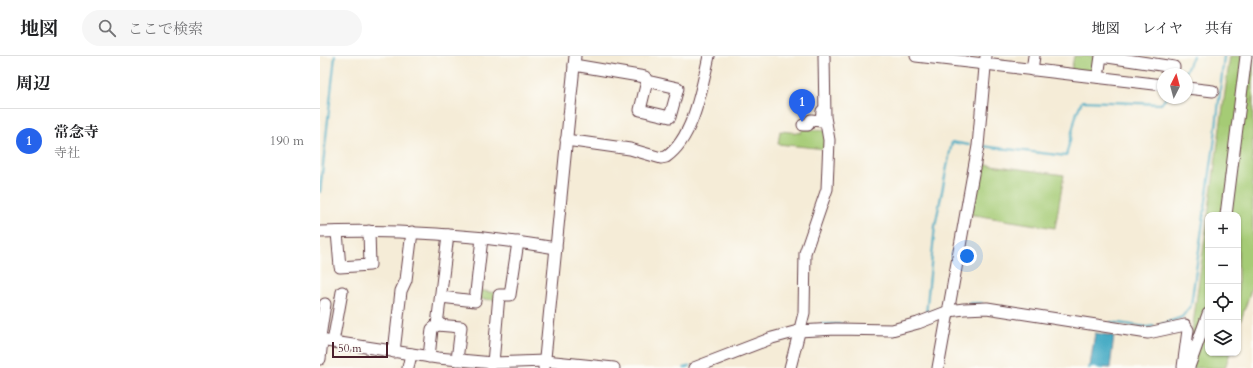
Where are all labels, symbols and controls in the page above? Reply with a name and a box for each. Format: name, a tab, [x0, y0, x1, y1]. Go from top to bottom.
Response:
search box	[82, 10, 362, 46]
text: 地図	[20, 16, 58, 42]
icon: search	[96, 17, 118, 39]
text: ここで検索	[128, 19, 203, 39]
text: 地図	[1092, 19, 1120, 38]
text: レイヤ	[1142, 19, 1183, 38]
text: 共有	[1205, 19, 1233, 38]
north arrow	[1157, 68, 1193, 104]
text: 周辺	[16, 72, 50, 95]
pin: 1	[789, 89, 815, 122]
text: 常念寺	[54, 122, 99, 142]
text: 1	[26, 132, 32, 150]
text: 190 m	[270, 132, 304, 150]
text: 寺社	[54, 144, 80, 162]
map controls	[1205, 212, 1241, 356]
button: +	[1205, 212, 1241, 248]
your location	[957, 246, 977, 266]
button: −	[1205, 248, 1241, 284]
button: locate	[1205, 284, 1241, 320]
button: layers	[1205, 320, 1241, 356]
scale bar	[332, 340, 388, 359]
text: 50 m	[338, 341, 362, 356]

